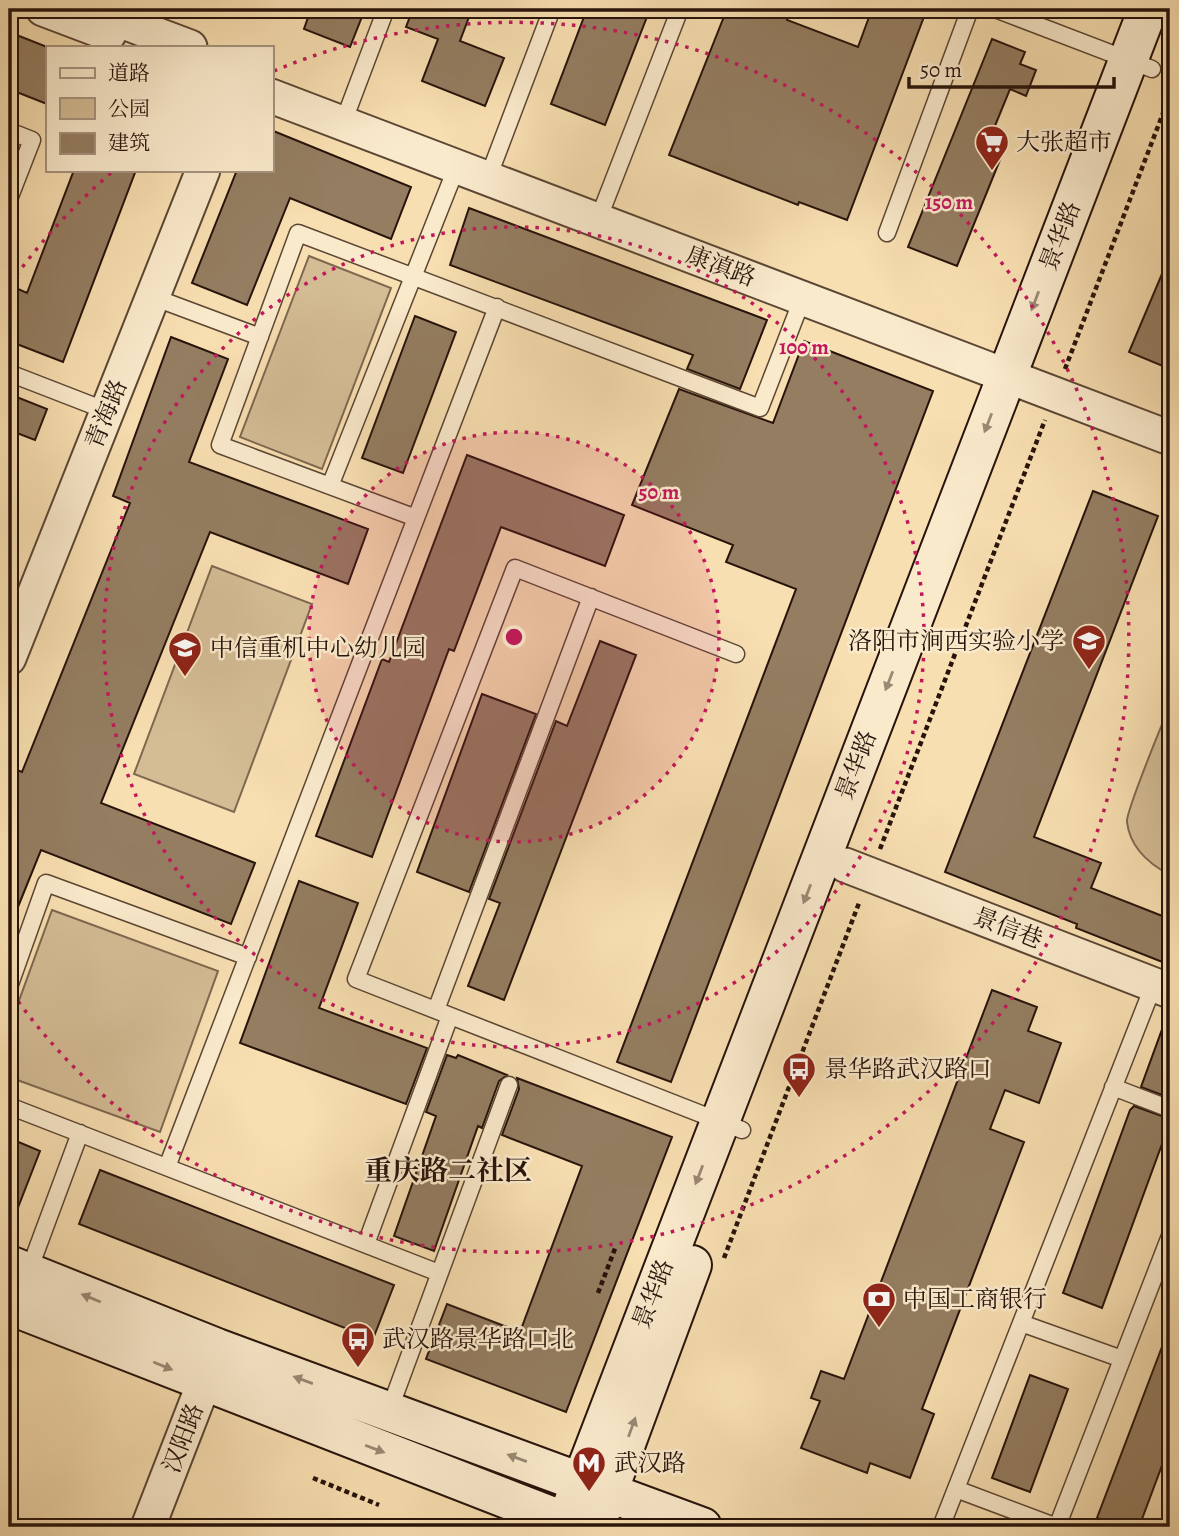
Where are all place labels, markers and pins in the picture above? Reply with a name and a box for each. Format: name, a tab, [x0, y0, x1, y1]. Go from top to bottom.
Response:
supermarket icon: 大张超市	[973, 123, 1011, 172]
place label: 大张超市	[1016, 126, 1112, 158]
school or university icon: 洛阳市涧西实验小学	[1070, 622, 1108, 671]
centre of rings	[502, 625, 526, 649]
place label: 洛阳市涧西实验小学	[848, 625, 1064, 657]
school or university icon: 中信重机中心幼儿园	[166, 629, 204, 678]
place label: 中信重机中心幼儿园	[210, 632, 426, 664]
bus stop icon: 景华路武汉路口	[780, 1050, 818, 1099]
place label: 景华路武汉路口	[824, 1053, 992, 1085]
bank icon: 中国工商银行	[860, 1280, 898, 1329]
place label: 中国工商银行	[903, 1283, 1047, 1315]
bus stop icon: 武汉路景华路口北	[339, 1320, 377, 1369]
place label: 武汉路景华路口北	[382, 1323, 574, 1355]
metro station icon: 武汉路	[570, 1444, 608, 1493]
place label: 武汉路	[614, 1447, 686, 1479]

